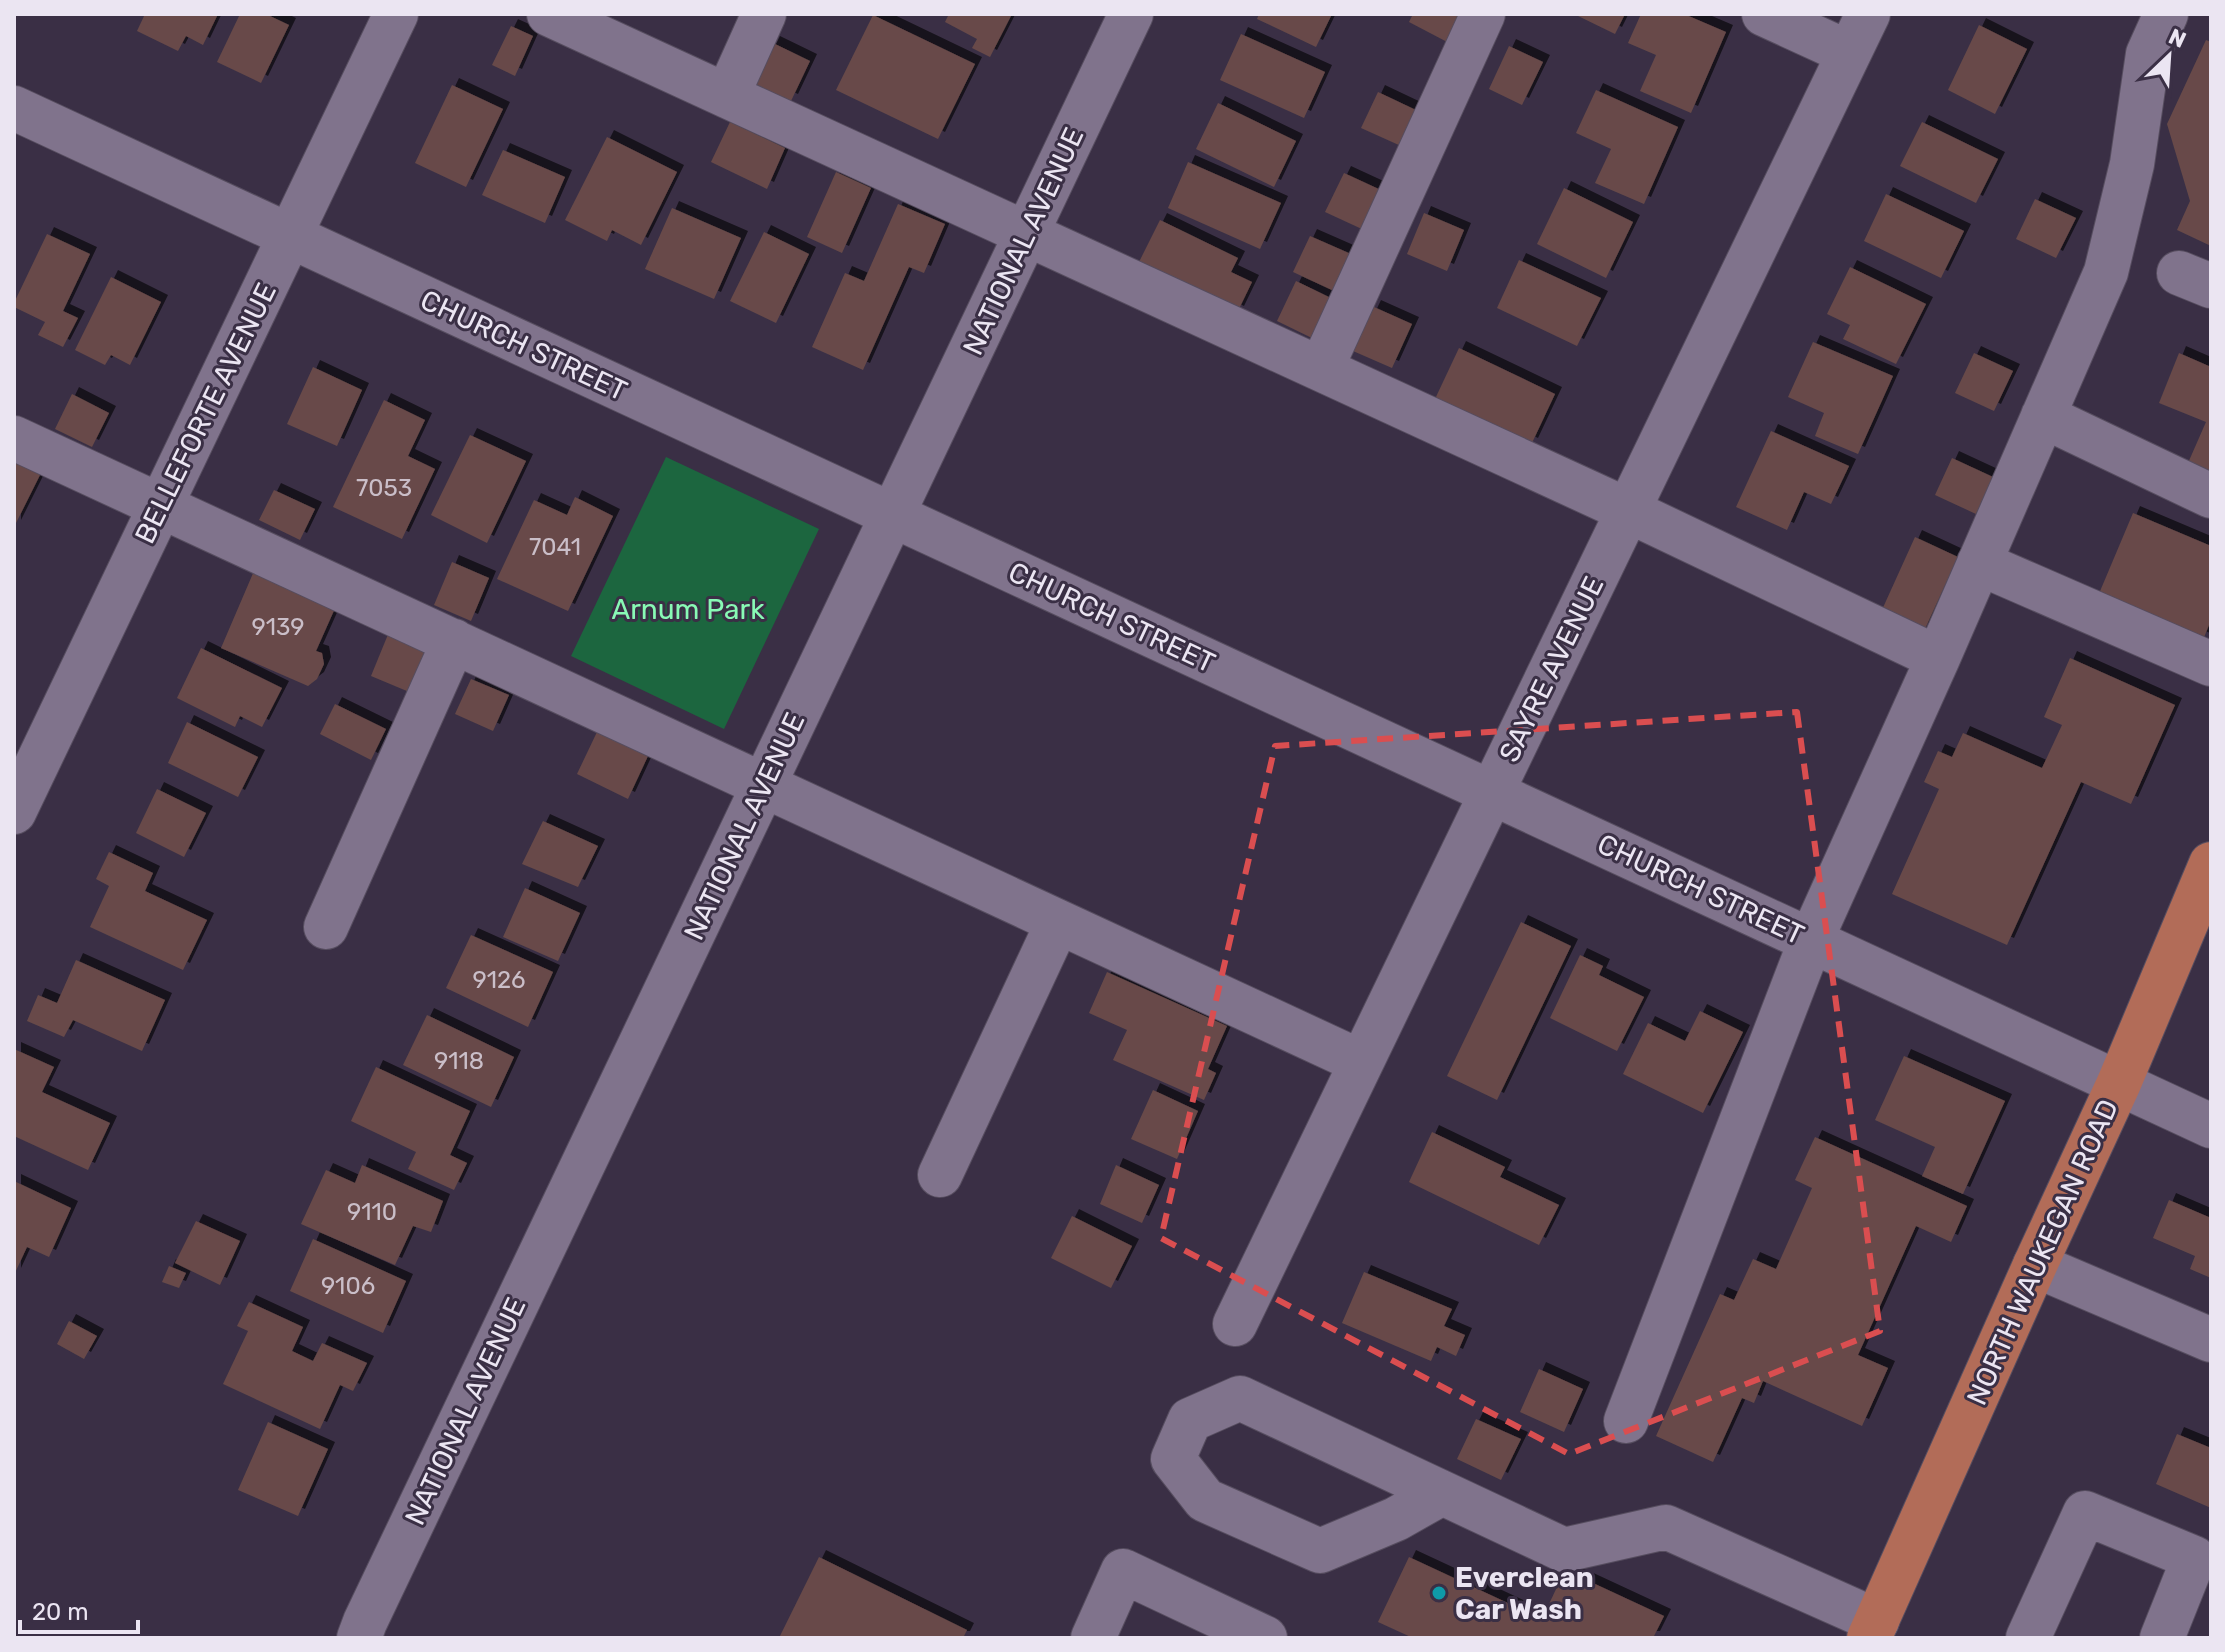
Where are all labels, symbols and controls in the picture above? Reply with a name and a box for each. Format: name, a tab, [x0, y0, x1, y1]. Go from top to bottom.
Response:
north arrow	[2129, 16, 2209, 96]
text: N	[2164, 23, 2190, 54]
street label: NATIONAL AVENUE	[956, 122, 1091, 360]
street label: BELLEFORTE AVENUE	[128, 278, 283, 549]
street label: CHURCH STREET	[415, 283, 632, 408]
house number: 7053	[356, 474, 412, 502]
house number: 7041	[529, 533, 581, 561]
street label: CHURCH STREET	[1003, 555, 1220, 680]
street label: SAYRE AVENUE	[1492, 571, 1611, 767]
park label: Arnum Park	[611, 593, 765, 626]
house number: 9139	[251, 613, 305, 641]
street label: NATIONAL AVENUE	[677, 707, 812, 945]
street label: CHURCH STREET	[1592, 827, 1809, 952]
house number: 9126	[472, 966, 526, 994]
house number: 9118	[434, 1047, 484, 1075]
street label: NORTH WAUKEGAN ROAD	[1960, 1094, 2125, 1410]
house number: 9110	[347, 1198, 397, 1226]
house number: 9106	[321, 1272, 375, 1300]
street label: NATIONAL AVENUE	[398, 1292, 533, 1530]
place label: Everclean Car Wash	[1455, 1561, 1594, 1626]
scale bar	[20, 1584, 138, 1634]
marker: Everclean Car Wash	[1430, 1584, 1448, 1602]
text: 20 m	[32, 1598, 89, 1626]

